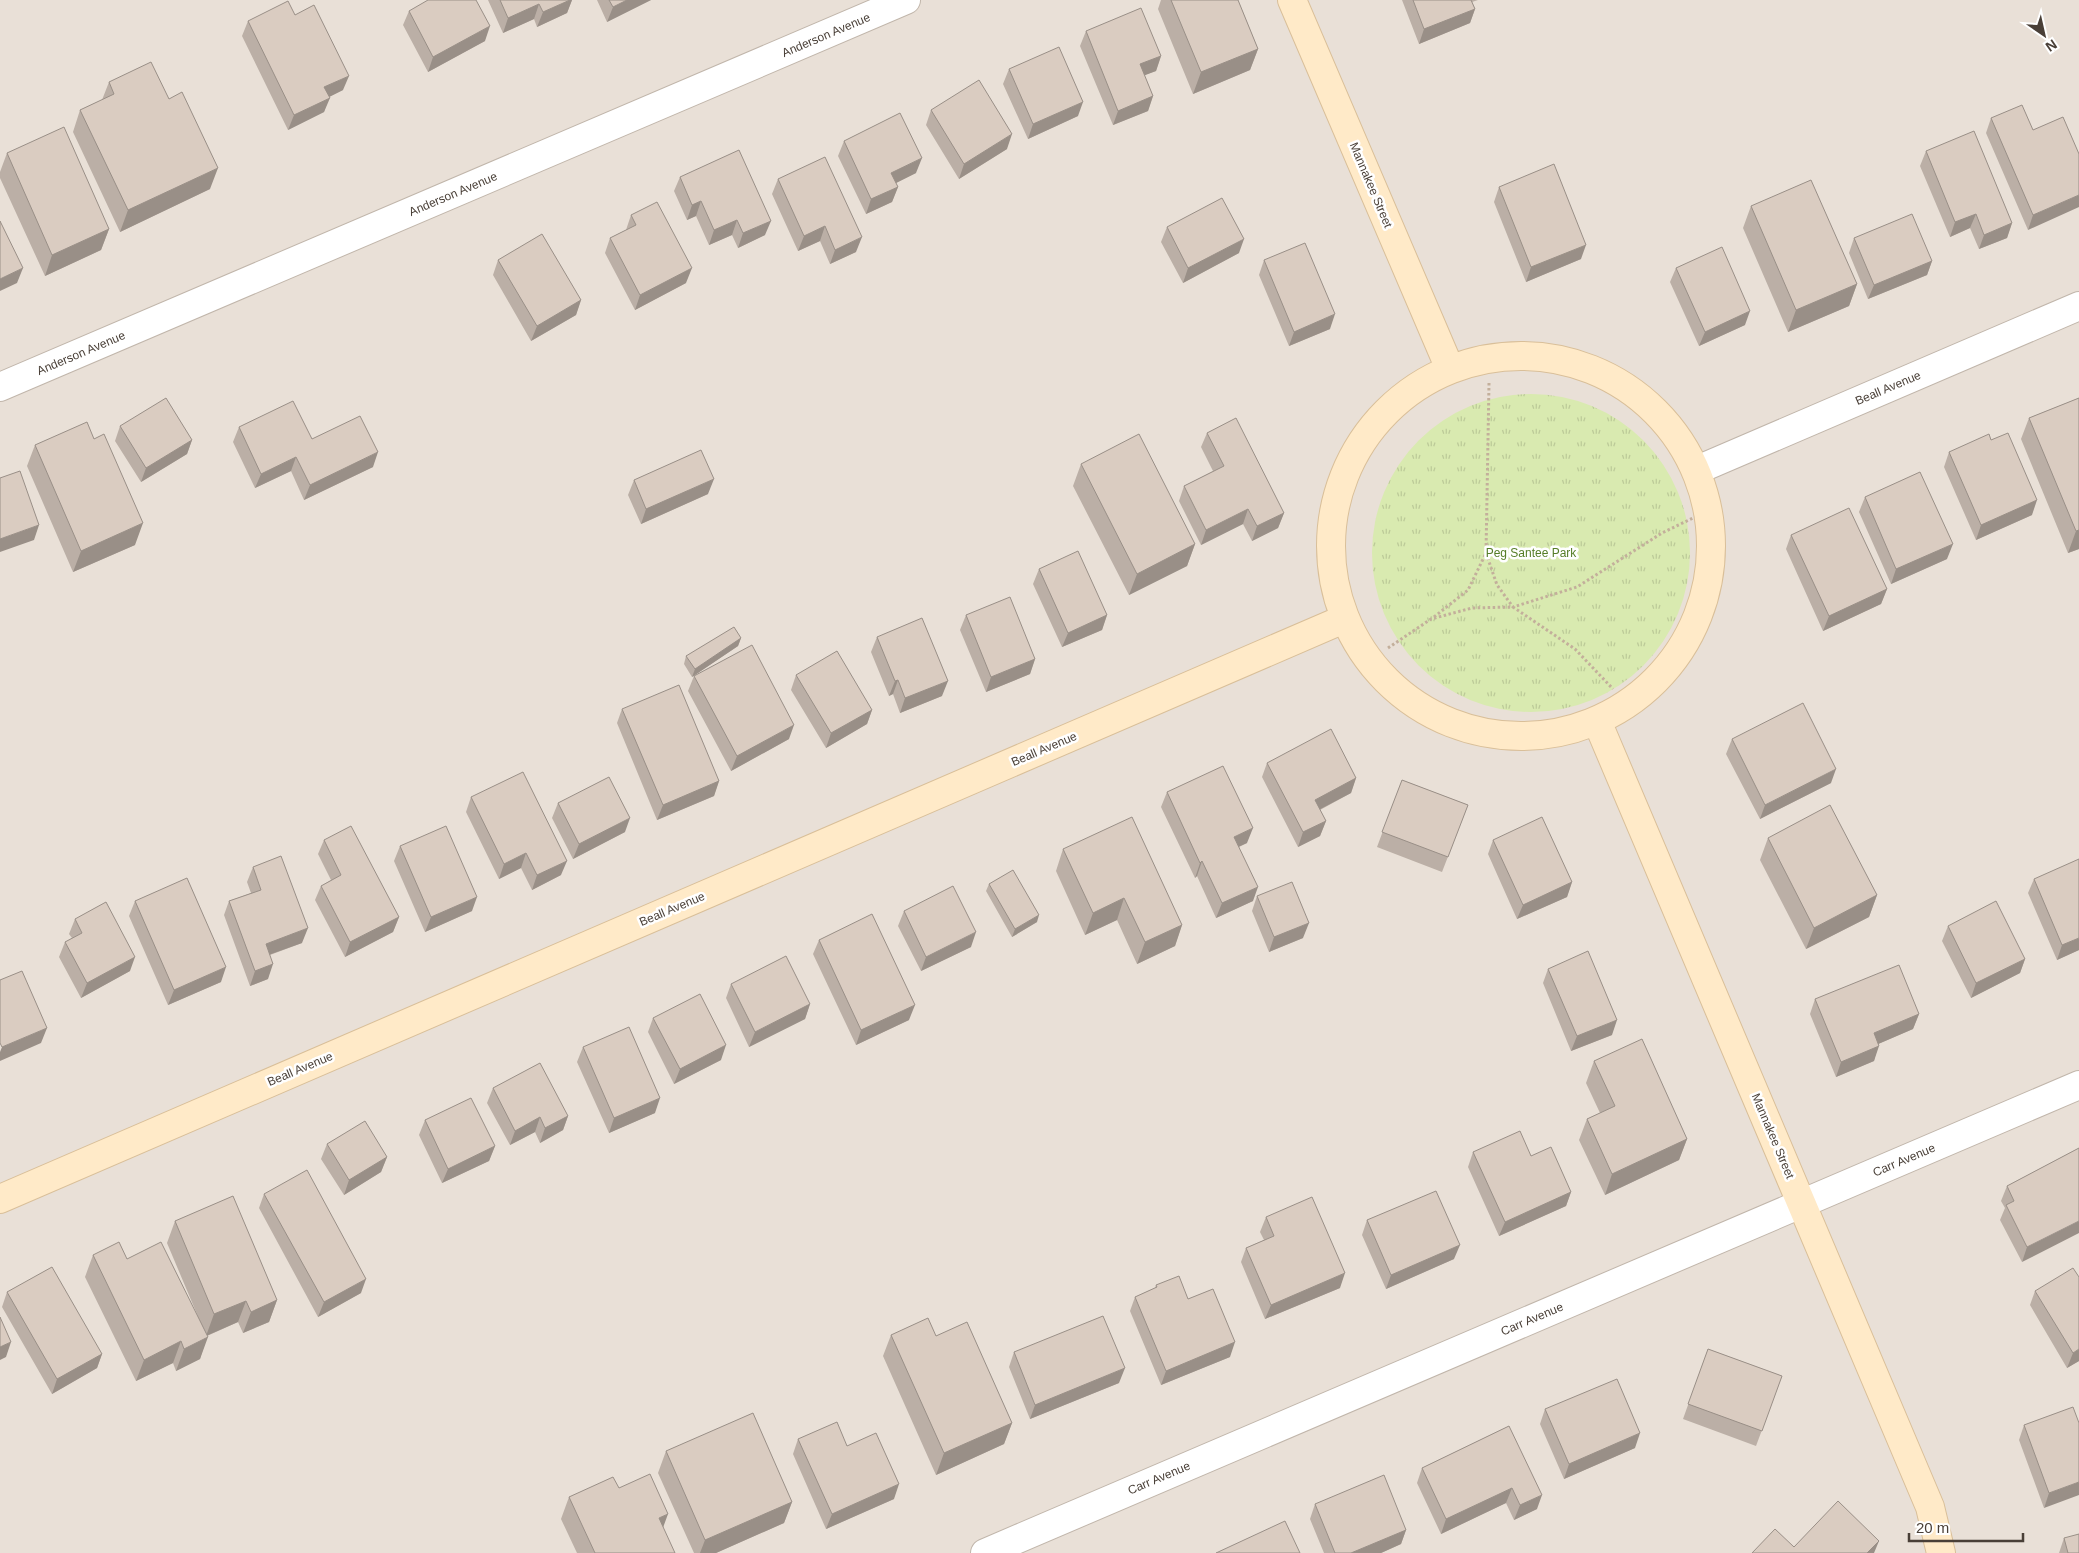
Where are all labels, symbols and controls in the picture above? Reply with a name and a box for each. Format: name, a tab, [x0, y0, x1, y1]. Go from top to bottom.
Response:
street label: Anderson Avenue	[780, 10, 873, 60]
north arrow	[2019, 10, 2069, 60]
text: N	[2043, 36, 2060, 55]
street label: Mannakee Street	[1347, 140, 1396, 230]
street label: Anderson Avenue	[407, 169, 500, 219]
street label: Anderson Avenue	[35, 328, 128, 378]
street label: Beall Avenue	[1853, 368, 1923, 408]
park label: Peg Santee Park	[1486, 546, 1577, 560]
street label: Beall Avenue	[1009, 729, 1079, 769]
street label: Beall Avenue	[637, 889, 707, 929]
street label: Beall Avenue	[265, 1049, 335, 1089]
street label: Mannakee Street	[1749, 1091, 1798, 1181]
street label: Carr Avenue	[1871, 1140, 1938, 1179]
street label: Carr Avenue	[1499, 1299, 1566, 1338]
street label: Carr Avenue	[1126, 1458, 1193, 1497]
scale bar	[1909, 1510, 2023, 1542]
text: 20 m	[1916, 1519, 1949, 1536]

